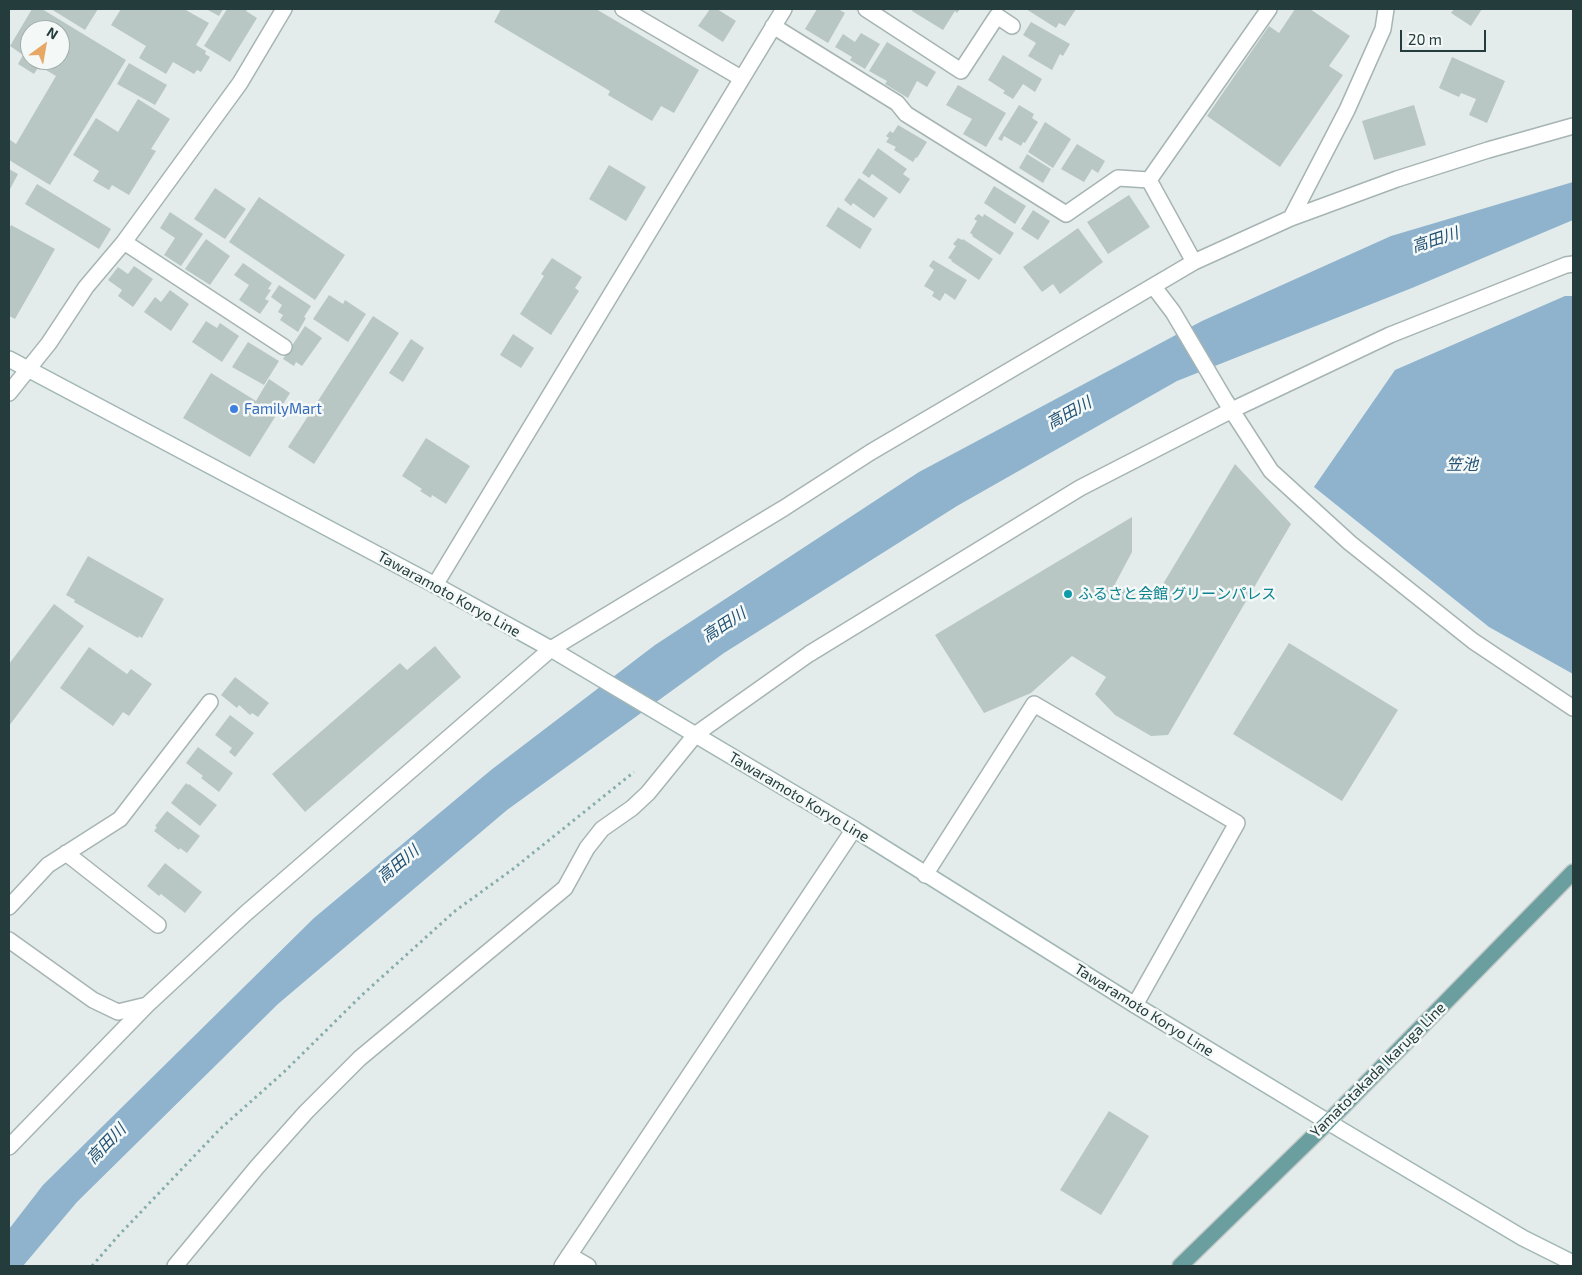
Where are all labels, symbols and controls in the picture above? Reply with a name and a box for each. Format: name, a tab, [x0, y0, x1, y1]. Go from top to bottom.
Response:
north arrow	[20, 20, 70, 70]
scale bar	[1402, 20, 1488, 52]
text: N	[44, 23, 61, 43]
text: 20 m	[1408, 30, 1442, 48]
water label: 高田川	[1409, 223, 1461, 257]
water label: 高田川	[1043, 393, 1095, 433]
place label: FamilyMart	[244, 400, 322, 418]
marker: FamilyMart	[228, 403, 240, 415]
water label: 笠池	[1446, 455, 1478, 475]
street label: Tawaramoto Koryo Line	[374, 547, 524, 641]
place label: ふるさと会館 グリーンパレス	[1078, 585, 1276, 603]
marker: ふるさと会館 グリーンパレス	[1062, 588, 1074, 600]
water label: 高田川	[699, 604, 749, 646]
street label: Tawaramoto Koryo Line	[725, 748, 873, 846]
water label: 高田川	[373, 841, 423, 887]
street label: Tawaramoto Koryo Line	[1071, 960, 1217, 1060]
street label: Yamatotakada Ikaruga Line	[1307, 999, 1449, 1141]
water label: 高田川	[82, 1120, 130, 1168]

